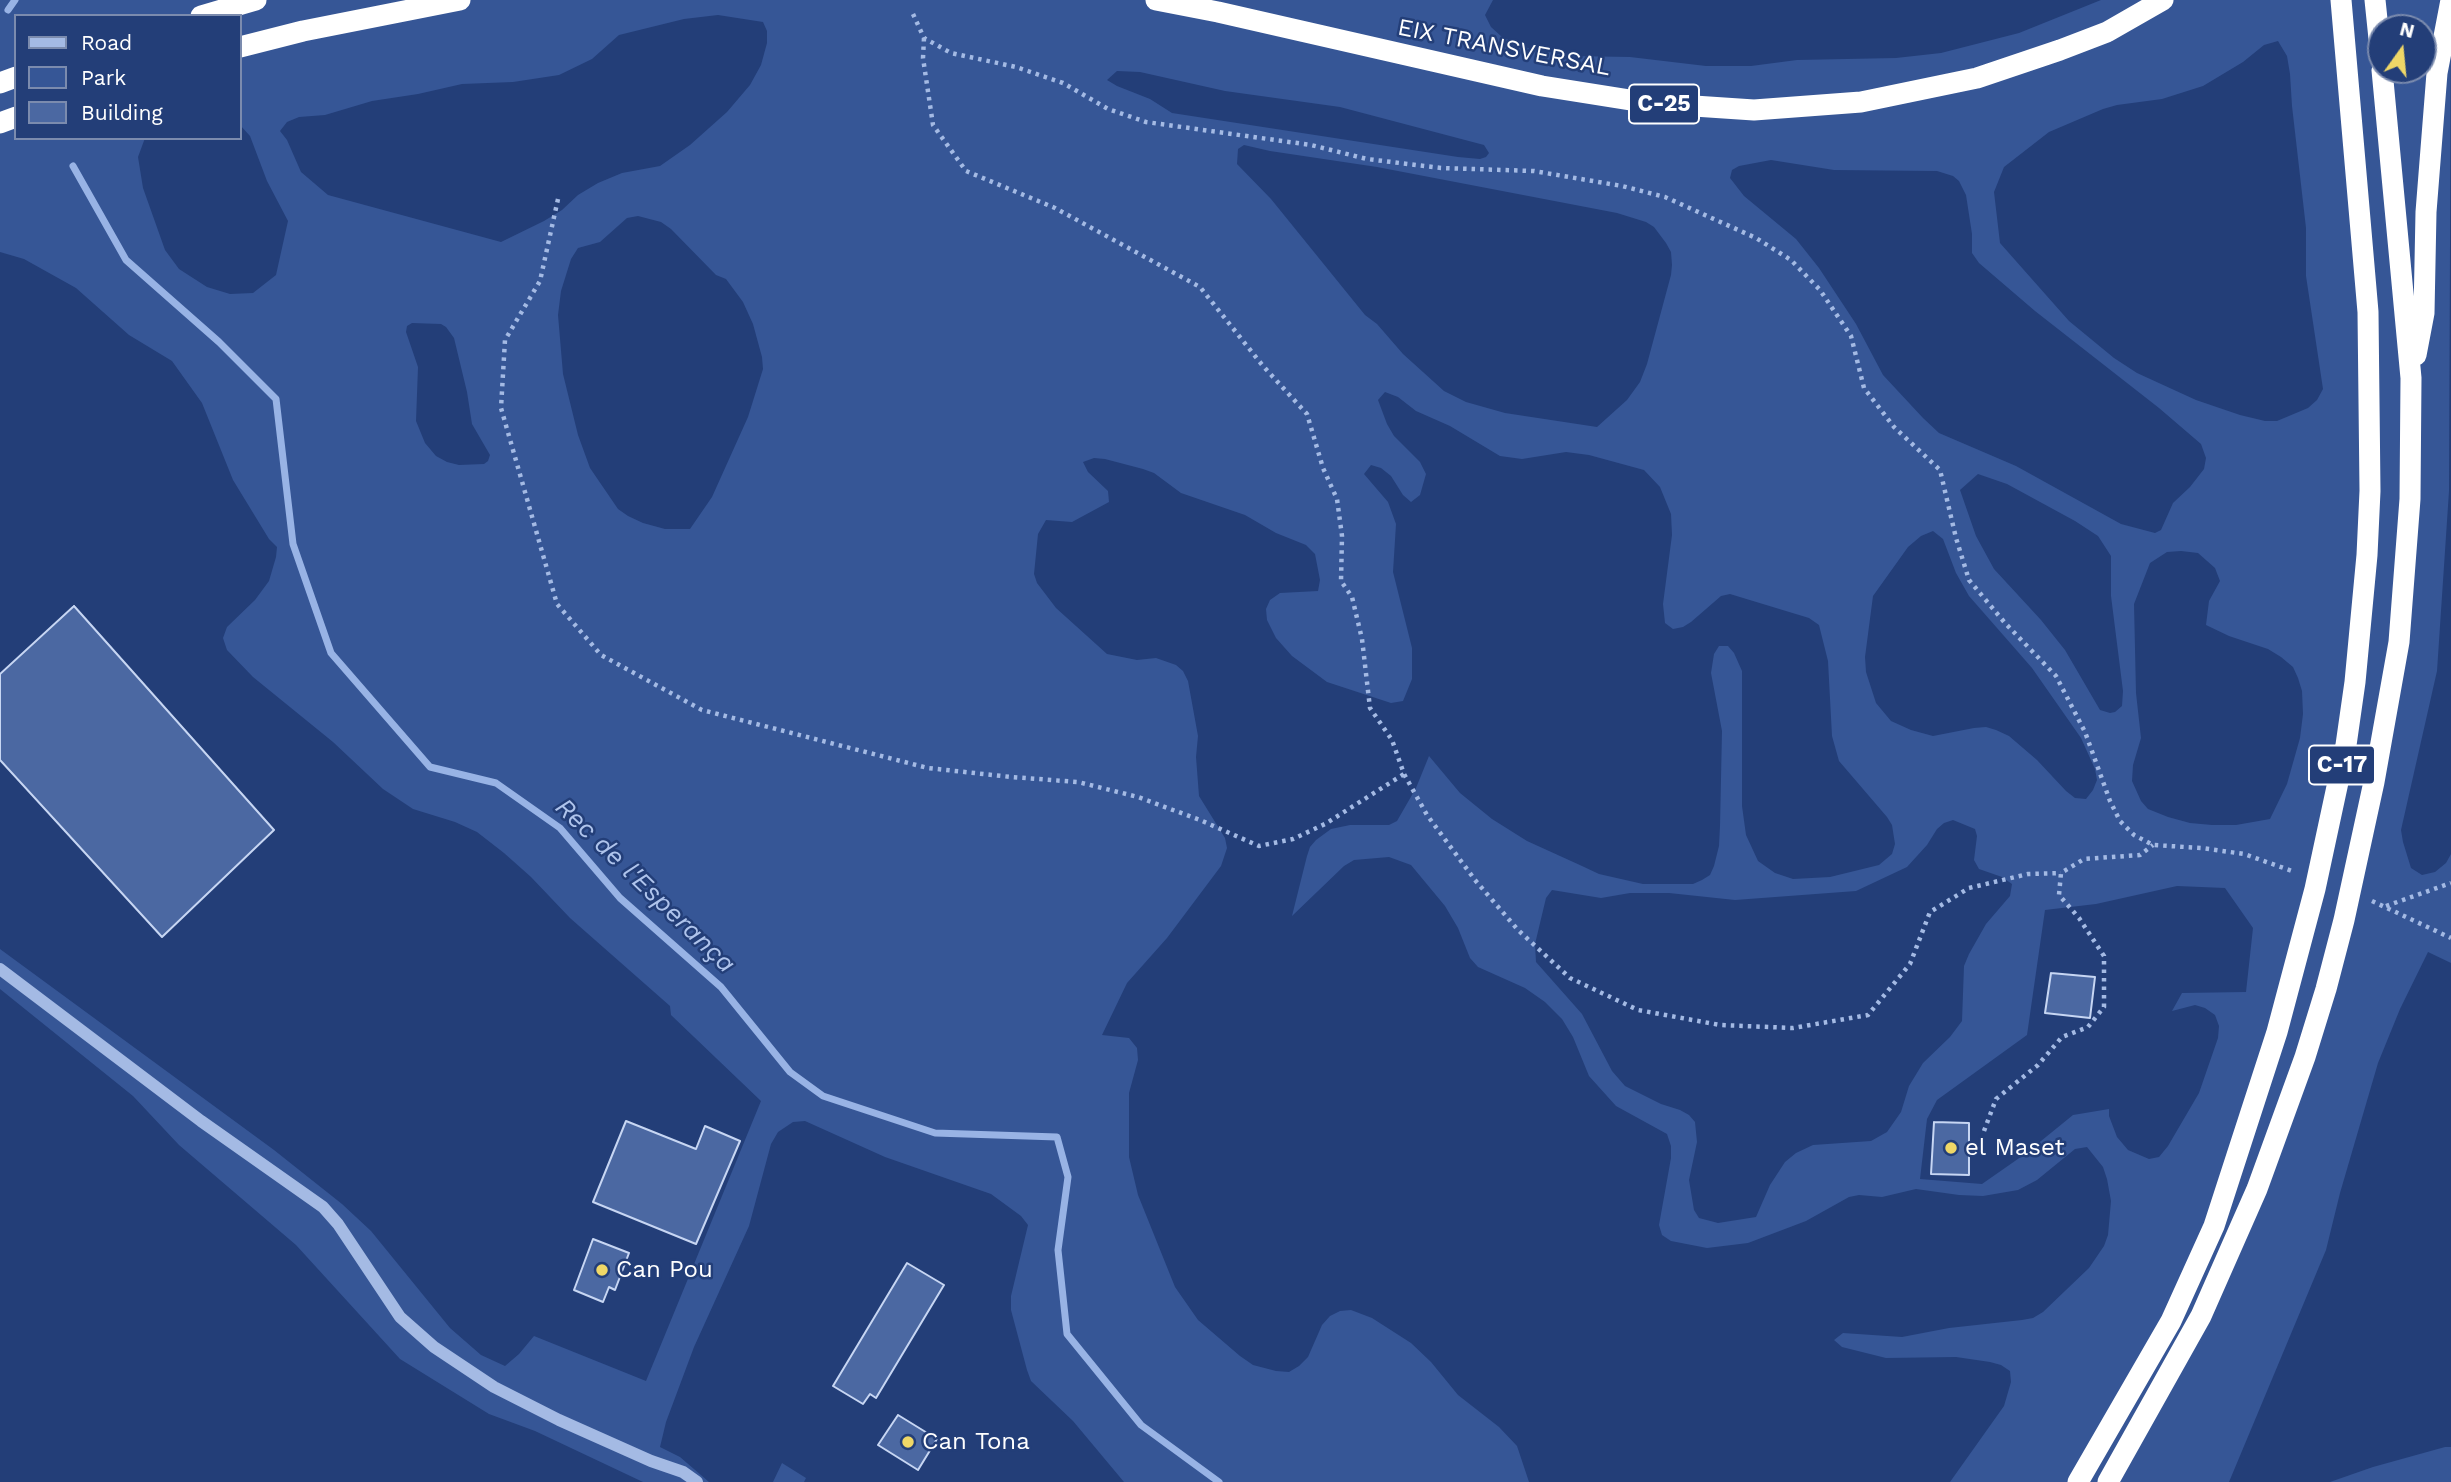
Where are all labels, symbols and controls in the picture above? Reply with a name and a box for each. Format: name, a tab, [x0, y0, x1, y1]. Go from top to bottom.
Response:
street label: EIX TRANSVERSAL	[1395, 13, 1613, 83]
legend	[14, 14, 242, 140]
north arrow	[2367, 14, 2437, 84]
text: N	[2397, 17, 2417, 43]
text: Road	[81, 30, 132, 55]
text: Park	[81, 65, 126, 90]
road number: C-25	[1629, 85, 1699, 124]
text: Building	[81, 100, 163, 125]
road number: C-17	[2309, 746, 2375, 785]
water label: Rec de l'Esperança	[549, 792, 741, 980]
place label: el Maset	[1965, 1134, 2065, 1162]
marker: el Maset	[1943, 1140, 1959, 1156]
place label: Can Pou	[616, 1256, 713, 1284]
marker: Can Pou	[594, 1262, 610, 1278]
place label: Can Tona	[922, 1428, 1030, 1456]
marker: Can Tona	[900, 1434, 916, 1450]

